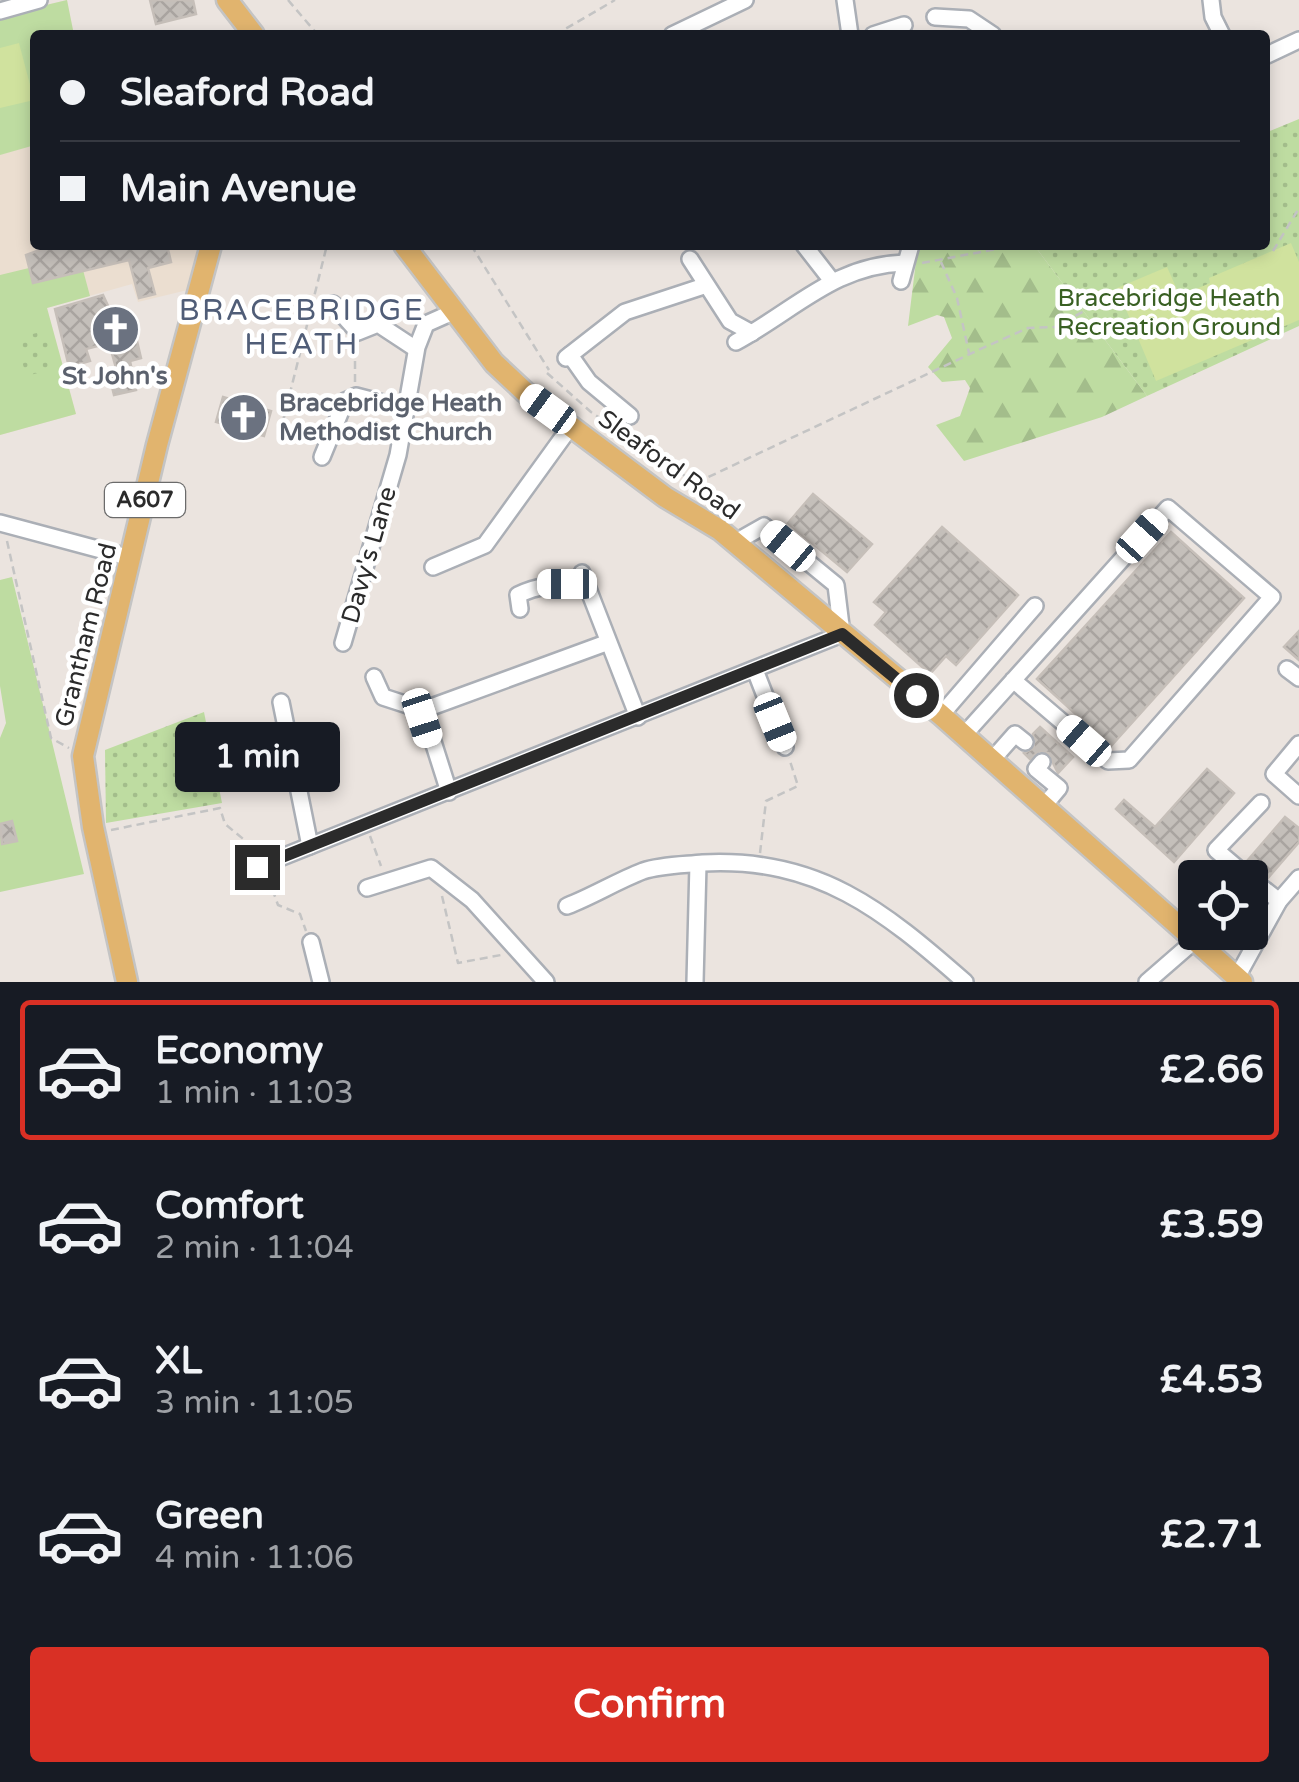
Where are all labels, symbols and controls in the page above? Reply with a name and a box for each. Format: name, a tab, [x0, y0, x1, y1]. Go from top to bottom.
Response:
text: Sleaford Road	[120, 70, 375, 116]
text: Main Avenue	[120, 166, 357, 212]
park label: Bracebridge Heath Recreation Ground	[1057, 283, 1281, 342]
district label: BRACEBRIDGE HEATH	[179, 292, 425, 363]
church icon: St John's	[89, 304, 141, 356]
place label: St John's	[62, 361, 168, 391]
car	[515, 379, 581, 439]
place label: Bracebridge Heath Methodist Church	[279, 388, 502, 447]
church icon: Bracebridge Heath Methodist Church	[218, 391, 270, 443]
street label: Sleaford Road	[592, 404, 746, 526]
road number: A607	[105, 483, 185, 517]
street label: Davy's Lane	[335, 483, 403, 627]
car	[1111, 504, 1173, 568]
car	[755, 515, 821, 577]
street label: Grantham Road	[49, 540, 123, 730]
car	[537, 569, 597, 599]
route start	[894, 673, 939, 718]
car	[398, 685, 446, 751]
car	[750, 689, 800, 755]
car	[1052, 710, 1116, 772]
callout: 1 min	[174, 722, 340, 792]
text: 1 min	[215, 738, 300, 776]
route end	[235, 845, 280, 890]
map controls	[1178, 860, 1268, 950]
button: locate	[1178, 860, 1268, 950]
icon: car	[35, 1025, 125, 1115]
text: Economy	[155, 1028, 323, 1074]
text: £2.66	[1160, 1047, 1264, 1093]
text: 1 min · 11:03	[155, 1074, 354, 1112]
icon: car	[35, 1180, 125, 1270]
text: Comfort	[155, 1183, 304, 1229]
text: £3.59	[1160, 1202, 1264, 1248]
text: 2 min · 11:04	[155, 1229, 354, 1267]
icon: car	[35, 1335, 125, 1425]
text: XL	[155, 1338, 202, 1384]
text: £4.53	[1160, 1357, 1264, 1403]
text: 3 min · 11:05	[155, 1384, 354, 1422]
icon: car	[35, 1490, 125, 1580]
text: Green	[155, 1493, 264, 1539]
text: £2.71	[1160, 1512, 1264, 1558]
text: 4 min · 11:06	[155, 1539, 354, 1577]
button: Confirm	[30, 1647, 1269, 1762]

